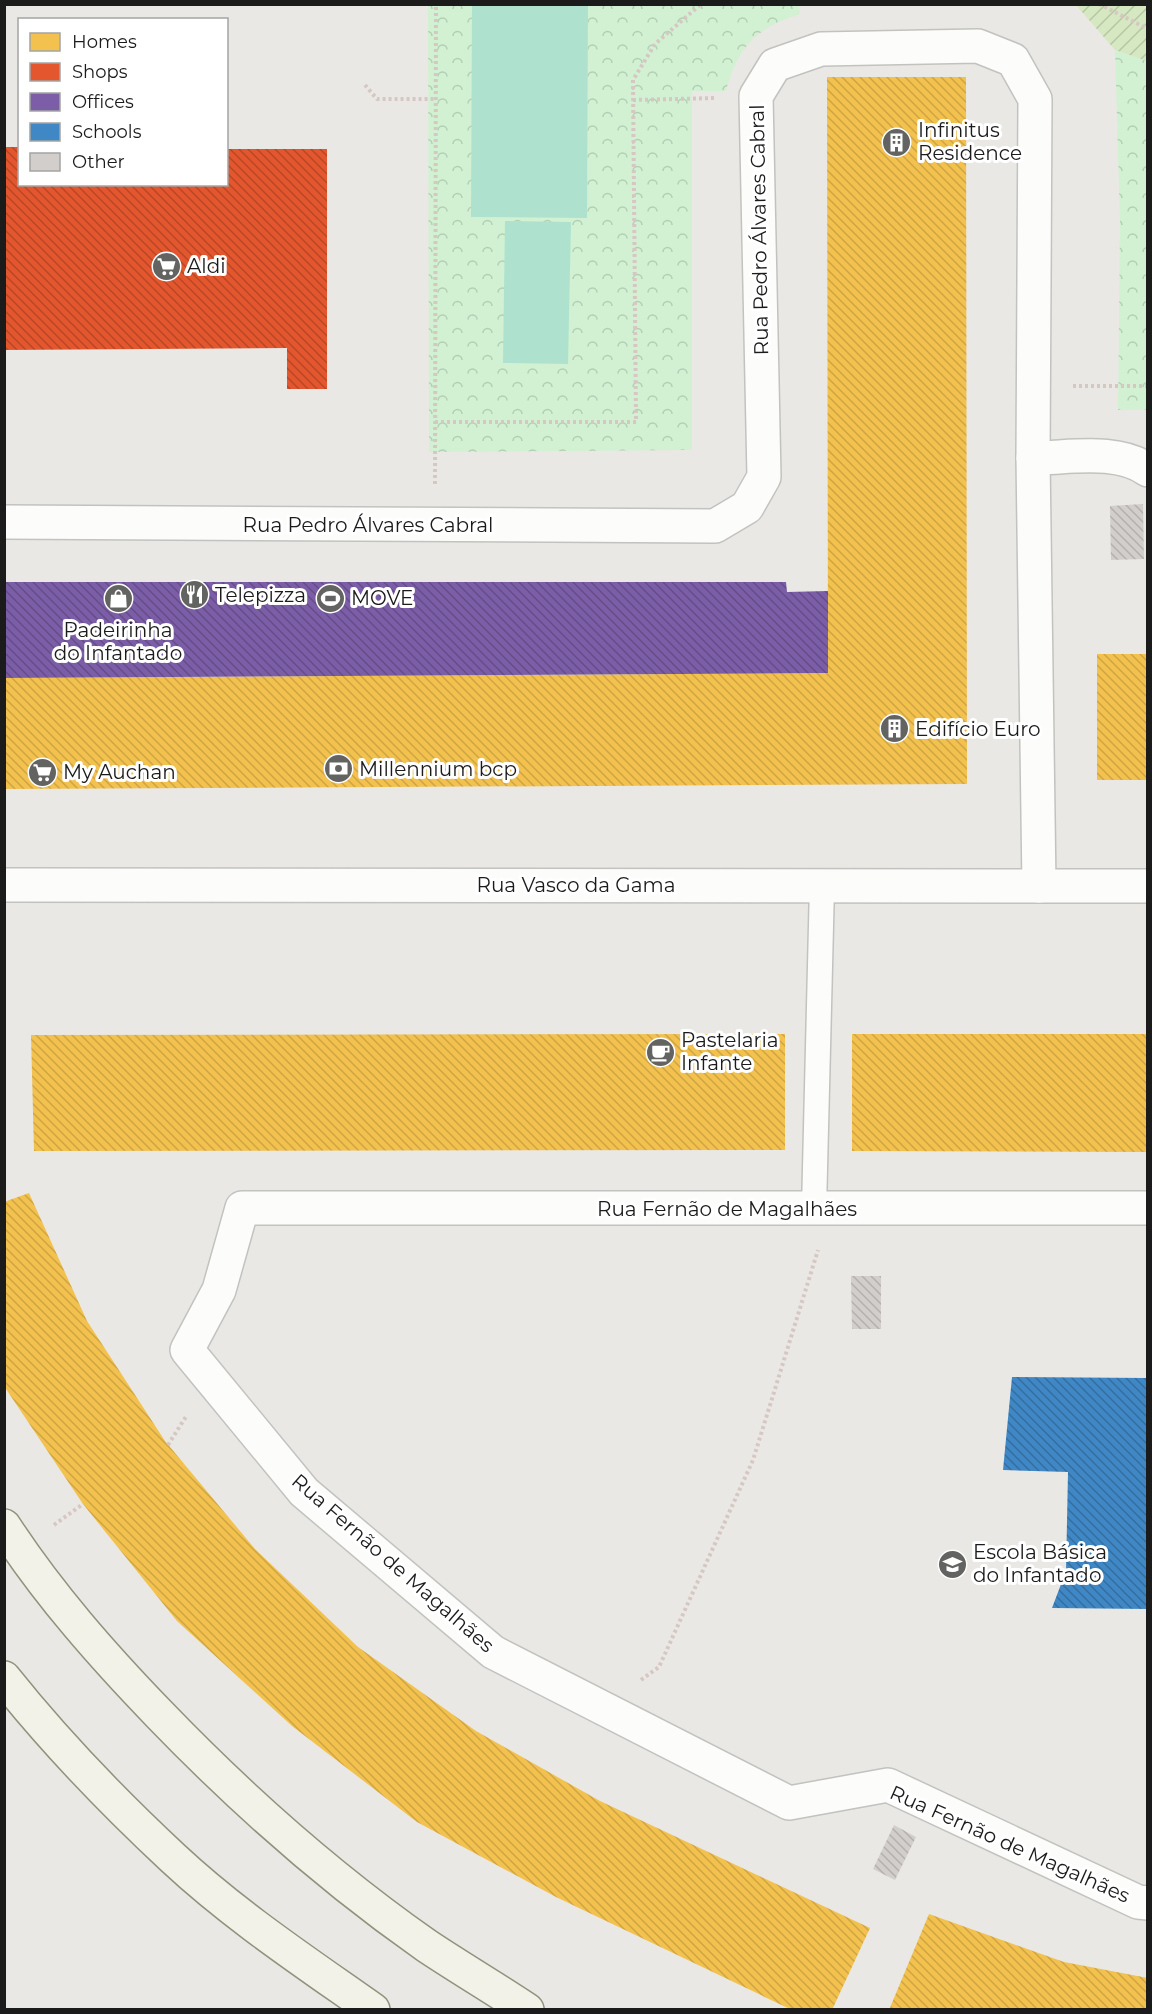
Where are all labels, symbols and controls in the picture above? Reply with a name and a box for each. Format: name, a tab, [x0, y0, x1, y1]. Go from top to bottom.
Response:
legend	[18, 18, 228, 186]
text: Homes	[72, 31, 137, 53]
text: Shops	[72, 61, 128, 83]
text: Offices	[72, 91, 134, 113]
street label: Rua Pedro Álvares Cabral	[745, 104, 773, 356]
place label: Infinitus Residence	[918, 118, 1022, 165]
text: Schools	[72, 121, 142, 143]
building icon: Infinitus Residence	[881, 126, 913, 158]
text: Other	[72, 151, 125, 173]
supermarket icon: Aldi	[150, 250, 182, 282]
place label: Aldi	[187, 254, 226, 278]
street label: Rua Pedro Álvares Cabral	[243, 513, 493, 537]
restaurant icon: Telepizza	[178, 579, 210, 611]
sports icon: MOVE	[314, 582, 346, 614]
shop icon: Padeirinha do Infantado	[102, 583, 134, 615]
place label: Telepizza	[215, 583, 306, 607]
place label: MOVE	[351, 586, 414, 610]
place label: Padeirinha do Infantado	[54, 618, 182, 665]
building icon: Edifício Euro	[878, 713, 910, 745]
place label: Edifício Euro	[915, 717, 1041, 741]
bank icon: Millennium bcp	[322, 753, 354, 785]
supermarket icon: My Auchan	[26, 756, 58, 788]
place label: Millennium bcp	[359, 757, 517, 781]
place label: My Auchan	[63, 760, 176, 784]
street label: Rua Vasco da Gama	[476, 873, 676, 897]
place label: Pastelaria Infante	[681, 1028, 779, 1075]
cafe icon: Pastelaria Infante	[644, 1036, 676, 1068]
street label: Rua Fernão de Magalhães	[597, 1197, 857, 1221]
street label: Rua Fernão de Magalhães	[287, 1469, 499, 1658]
place label: Escola Básica do Infantado	[973, 1540, 1107, 1587]
school or university icon: Escola Básica do Infantado	[936, 1548, 968, 1580]
street label: Rua Fernão de Magalhães	[886, 1780, 1134, 1908]

